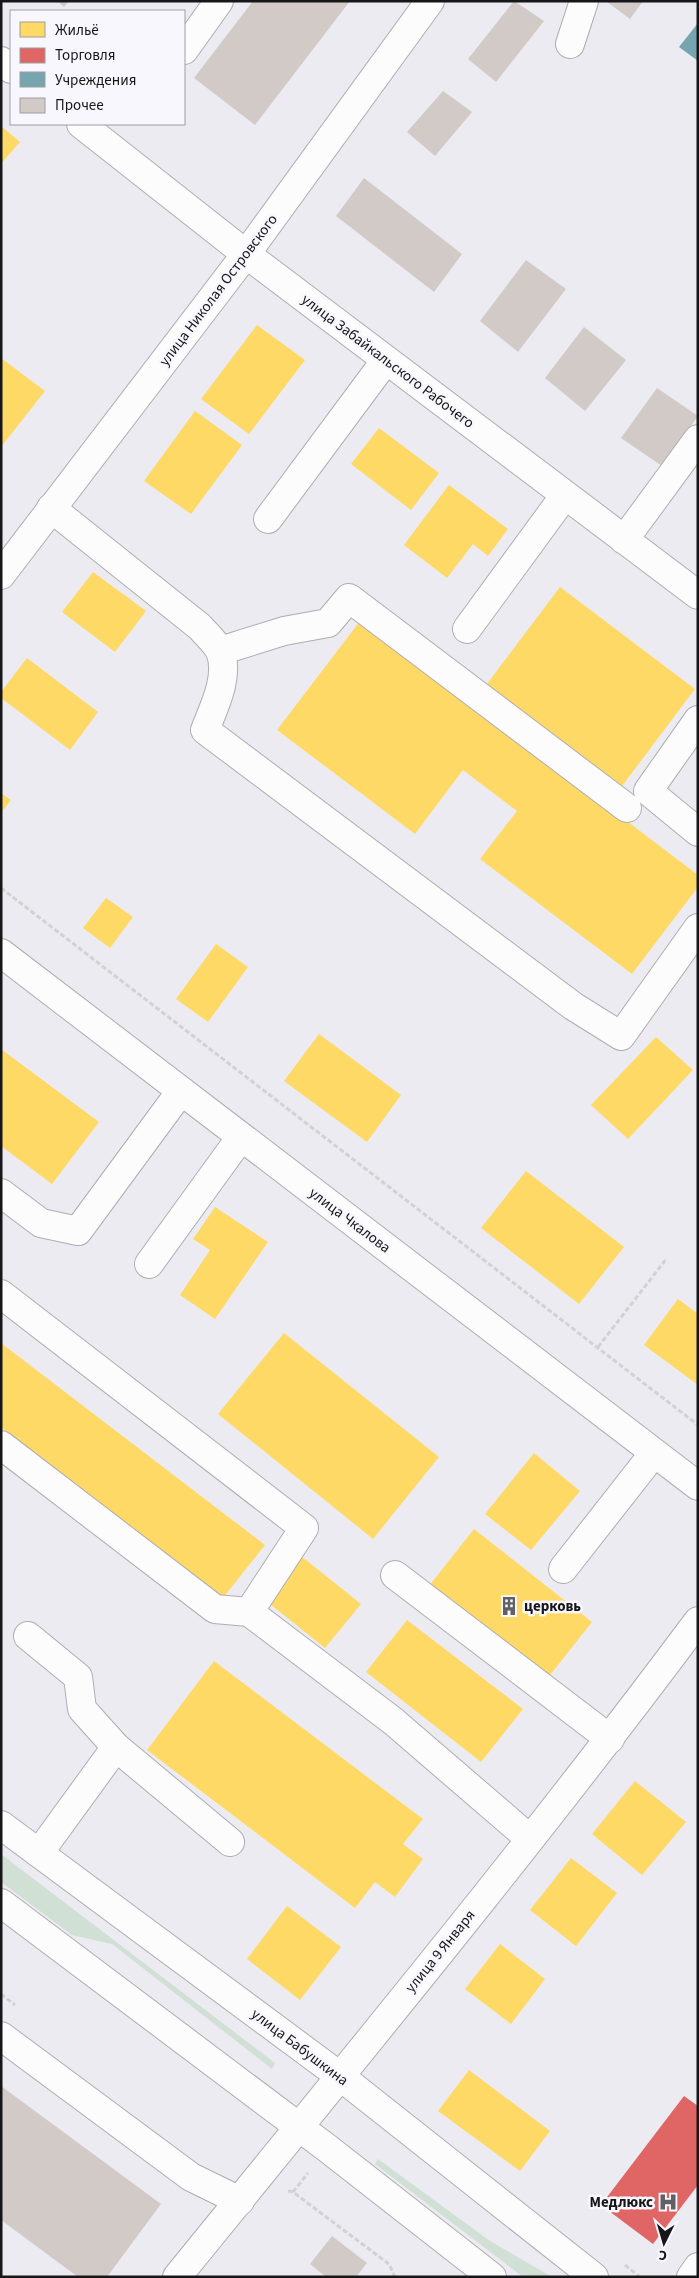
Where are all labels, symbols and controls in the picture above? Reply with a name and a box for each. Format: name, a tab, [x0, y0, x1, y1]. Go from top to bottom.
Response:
legend	[10, 10, 185, 125]
text: Жильё	[55, 20, 99, 41]
text: Торговля	[55, 45, 115, 66]
text: Учреждения	[55, 70, 136, 91]
text: Прочее	[55, 95, 104, 116]
street label: улица Николая Островского	[154, 210, 283, 371]
street label: улица Забайкальского Рабочего	[297, 289, 479, 433]
street label: улица Чкалова	[304, 1183, 395, 1258]
building icon: церковь	[498, 1595, 520, 1617]
place label: церковь	[524, 1596, 581, 1617]
street label: улица 9 Января	[400, 1905, 480, 1997]
street label: улица Бабушкина	[247, 2004, 353, 2091]
hospital icon: Медлюкс	[657, 2191, 679, 2213]
place label: Медлюкс	[590, 2192, 653, 2213]
north arrow	[639, 2218, 689, 2268]
text: С	[658, 2245, 668, 2265]

